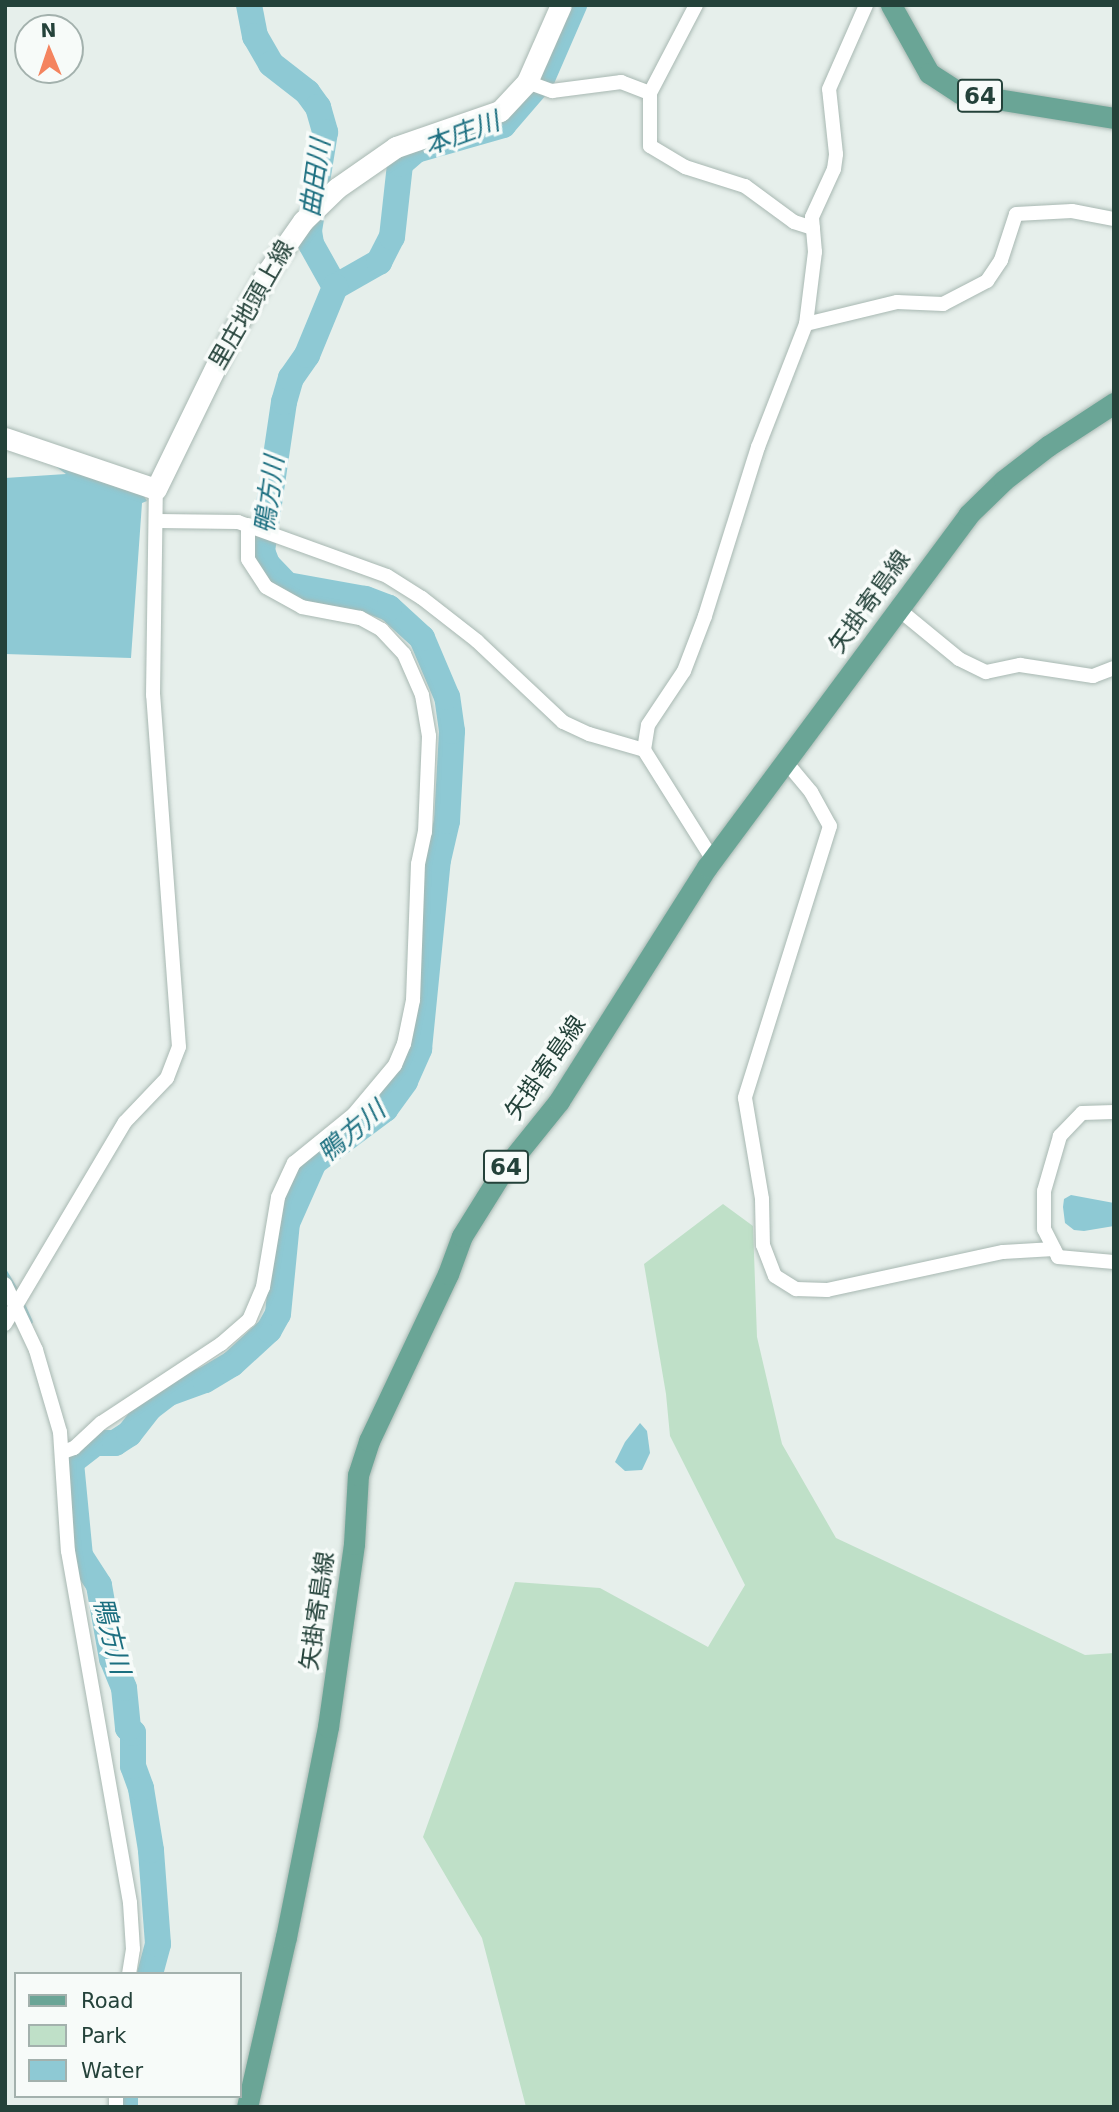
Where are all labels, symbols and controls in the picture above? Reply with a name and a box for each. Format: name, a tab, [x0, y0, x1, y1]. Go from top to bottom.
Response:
north arrow	[14, 14, 84, 84]
text: N	[40, 19, 57, 41]
road number: 64	[956, 76, 1004, 116]
water label: 本庄川	[420, 106, 504, 162]
water label: 曲田川	[295, 137, 337, 219]
street label: 里庄地頭上線	[204, 235, 300, 375]
water label: 鴨方川	[249, 454, 291, 536]
street label: 矢掛寄島線	[823, 545, 917, 659]
street label: 矢掛寄島線	[500, 1011, 592, 1125]
water label: 鴨方川	[312, 1095, 392, 1169]
road number: 64	[482, 1148, 530, 1186]
street label: 矢掛寄島線	[295, 1550, 341, 1672]
water label: 鴨方川	[86, 1594, 136, 1678]
legend	[14, 1972, 242, 2098]
text: Road	[81, 1989, 134, 2013]
text: Park	[81, 2024, 126, 2048]
text: Water	[81, 2059, 143, 2083]

